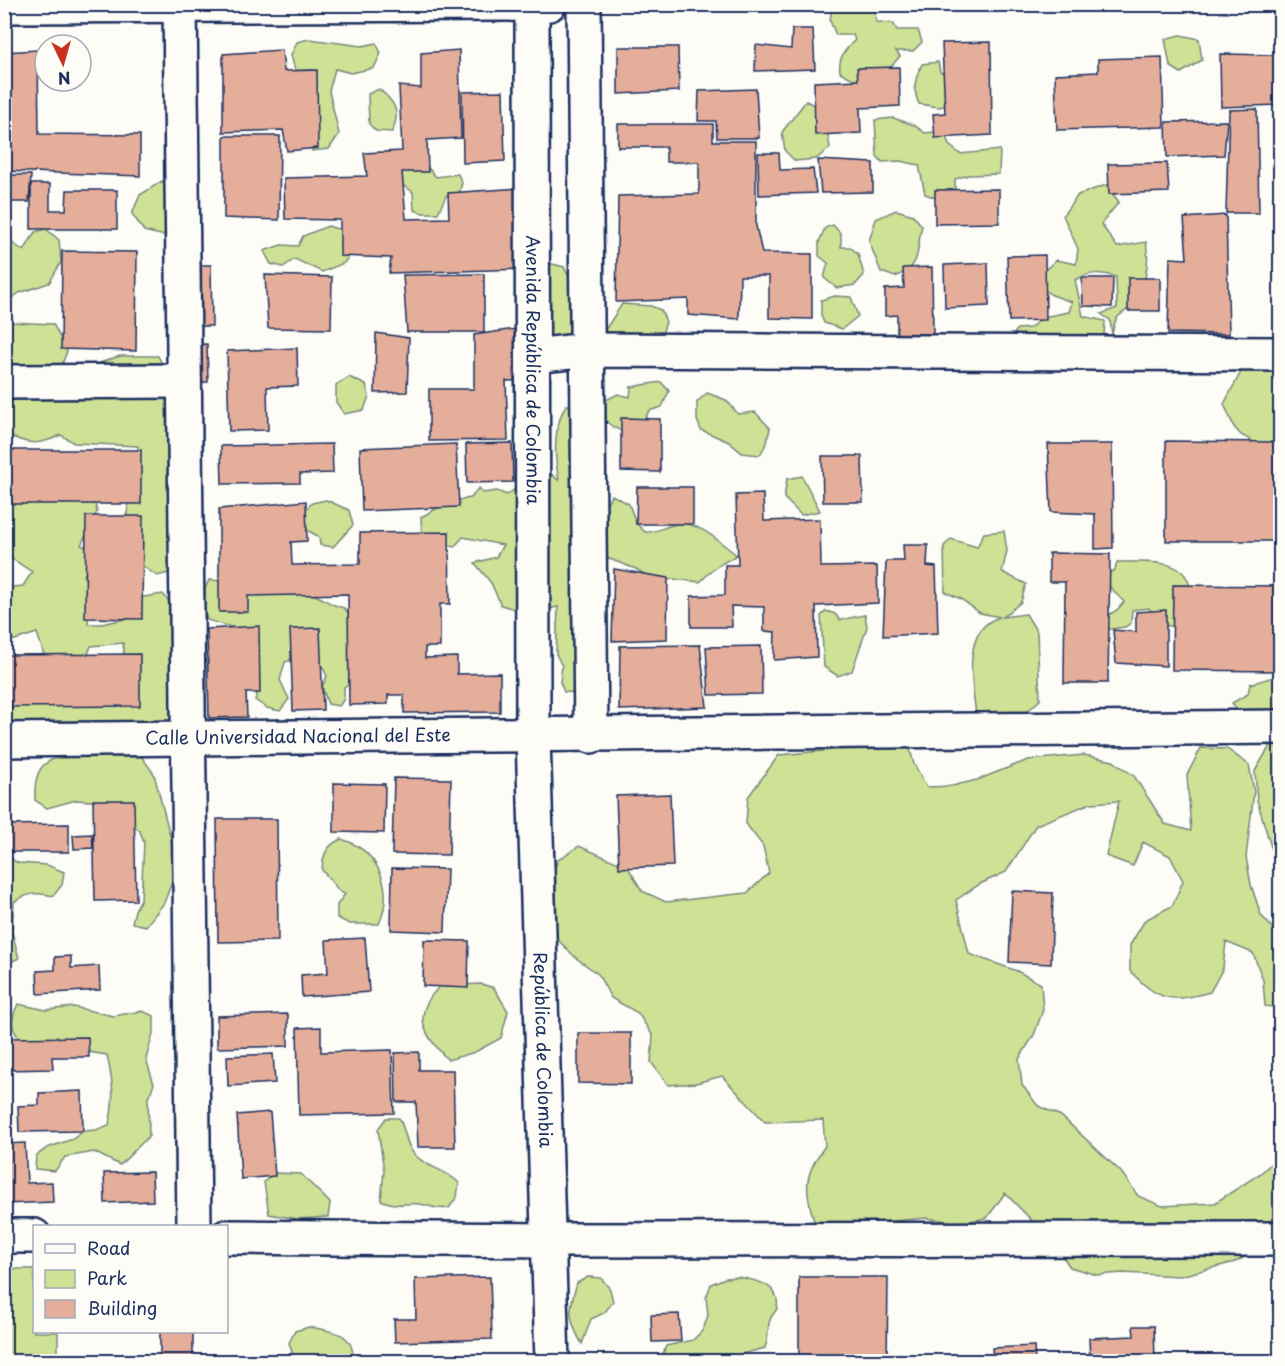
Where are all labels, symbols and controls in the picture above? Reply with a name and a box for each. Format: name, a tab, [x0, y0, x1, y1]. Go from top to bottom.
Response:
north arrow	[33, 33, 93, 93]
text: N	[57, 66, 72, 91]
street label: Avenida República de Colombia	[520, 235, 548, 505]
street label: Calle Universidad Nacional del Este	[145, 720, 451, 751]
street label: República de Colombia	[528, 951, 560, 1148]
legend	[33, 1225, 228, 1333]
text: Road	[87, 1234, 131, 1261]
text: Park	[87, 1264, 127, 1291]
text: Building	[87, 1294, 157, 1321]

